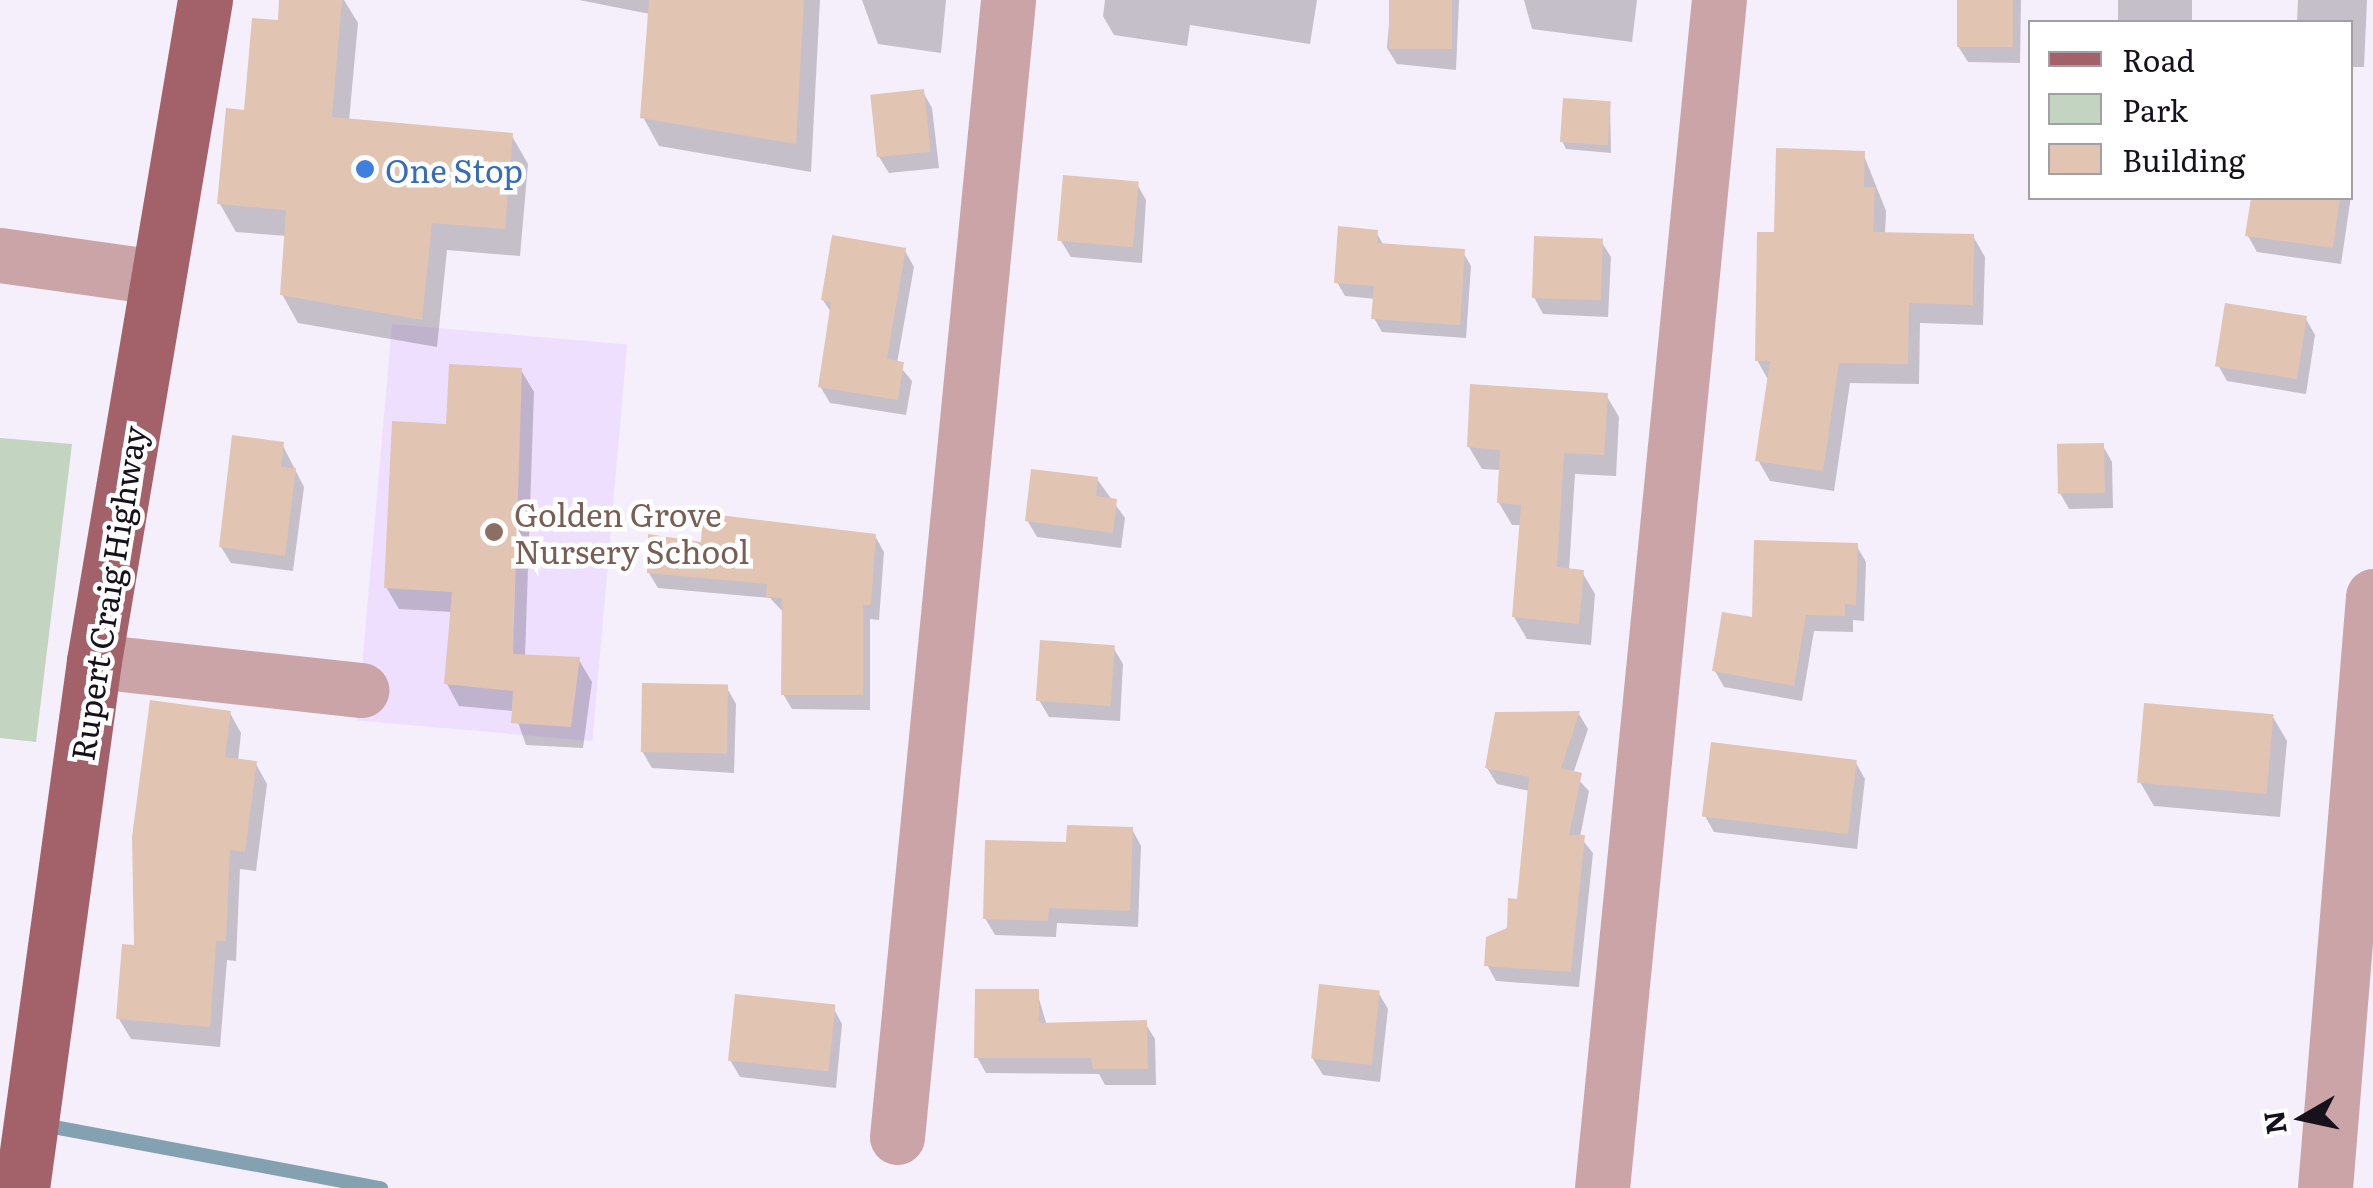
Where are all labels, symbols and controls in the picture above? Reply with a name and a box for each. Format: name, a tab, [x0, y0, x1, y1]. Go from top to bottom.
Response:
legend	[2028, 20, 2353, 200]
text: Road	[2122, 37, 2195, 81]
text: Park	[2122, 87, 2188, 131]
text: Building	[2122, 137, 2246, 181]
place label: One Stop	[385, 150, 523, 188]
marker: One Stop	[354, 158, 376, 180]
street label: Rupert Craig Highway	[62, 423, 152, 763]
place label: Golden Grove Nursery School	[514, 495, 749, 570]
marker: Golden Grove Nursery School	[483, 521, 505, 543]
north arrow	[2253, 1068, 2353, 1168]
text: N	[2251, 1108, 2296, 1138]

